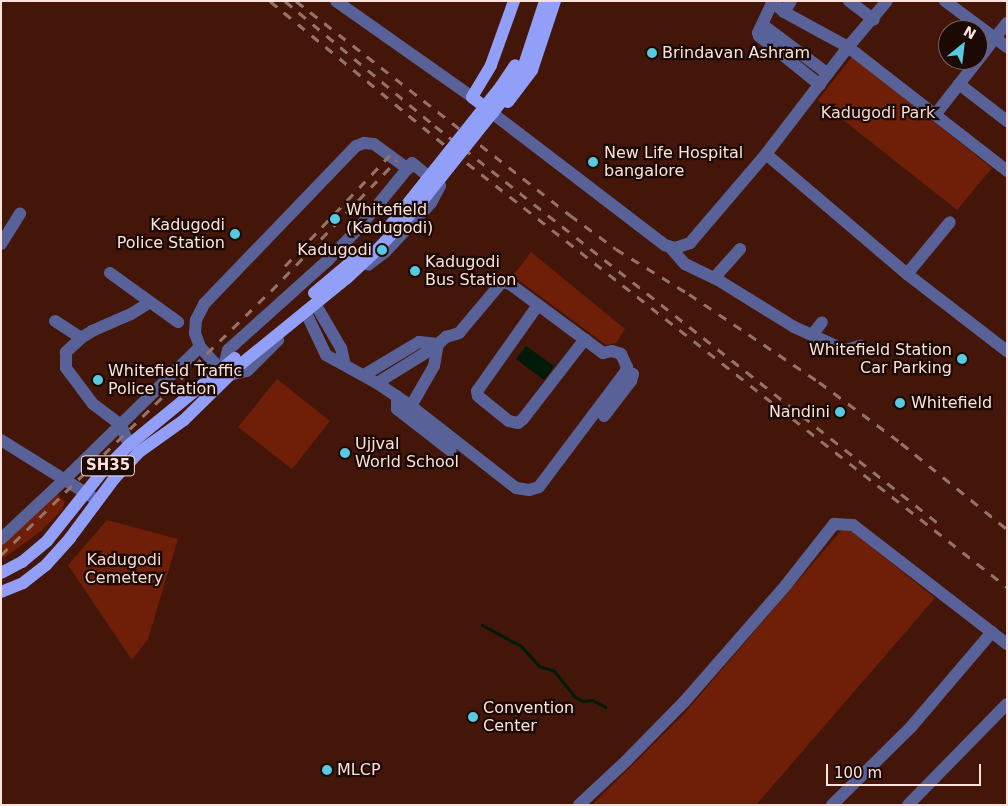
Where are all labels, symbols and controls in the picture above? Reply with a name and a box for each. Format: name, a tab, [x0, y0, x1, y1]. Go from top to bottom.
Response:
north arrow	[938, 20, 988, 70]
text: N	[961, 23, 979, 43]
place label: Brindavan Ashram	[662, 43, 810, 63]
marker: Brindavan Ashram	[646, 47, 658, 59]
park label: Kadugodi Park	[821, 103, 935, 123]
place label: New Life Hospital bangalore	[604, 143, 743, 181]
marker: New Life Hospital bangalore	[586, 155, 600, 169]
place label: Whitefield (Kadugodi)	[346, 200, 433, 238]
marker: Whitefield (Kadugodi)	[328, 212, 342, 226]
place label: Kadugodi Police Station	[117, 215, 225, 253]
marker: Kadugodi Police Station	[229, 228, 241, 240]
place label: Kadugodi	[297, 240, 372, 260]
marker: Kadugodi	[376, 244, 388, 256]
place label: Kadugodi Bus Station	[425, 252, 516, 290]
marker: Kadugodi Bus Station	[409, 265, 421, 277]
place label: Whitefield Station Car Parking	[809, 340, 952, 378]
marker: Whitefield Station Car Parking	[956, 353, 968, 365]
place label: Whitefield Traffic Police Station	[108, 361, 242, 399]
marker: Whitefield Traffic Police Station	[92, 374, 104, 386]
place label: Whitefield	[911, 393, 992, 413]
marker: Whitefield	[893, 396, 907, 410]
place label: Nandini	[769, 402, 830, 422]
marker: Nandini	[834, 406, 846, 418]
place label: Ujjval World School	[355, 434, 459, 472]
marker: Ujjval World School	[339, 447, 351, 459]
road number: SH35	[80, 454, 136, 478]
park label: Kadugodi Cemetery	[85, 550, 163, 588]
place label: Convention Center	[483, 698, 574, 736]
marker: Convention Center	[467, 711, 479, 723]
scale bar	[828, 754, 983, 786]
place label: MLCP	[337, 760, 381, 780]
marker: MLCP	[321, 764, 333, 776]
text: 100 m	[834, 764, 882, 782]

